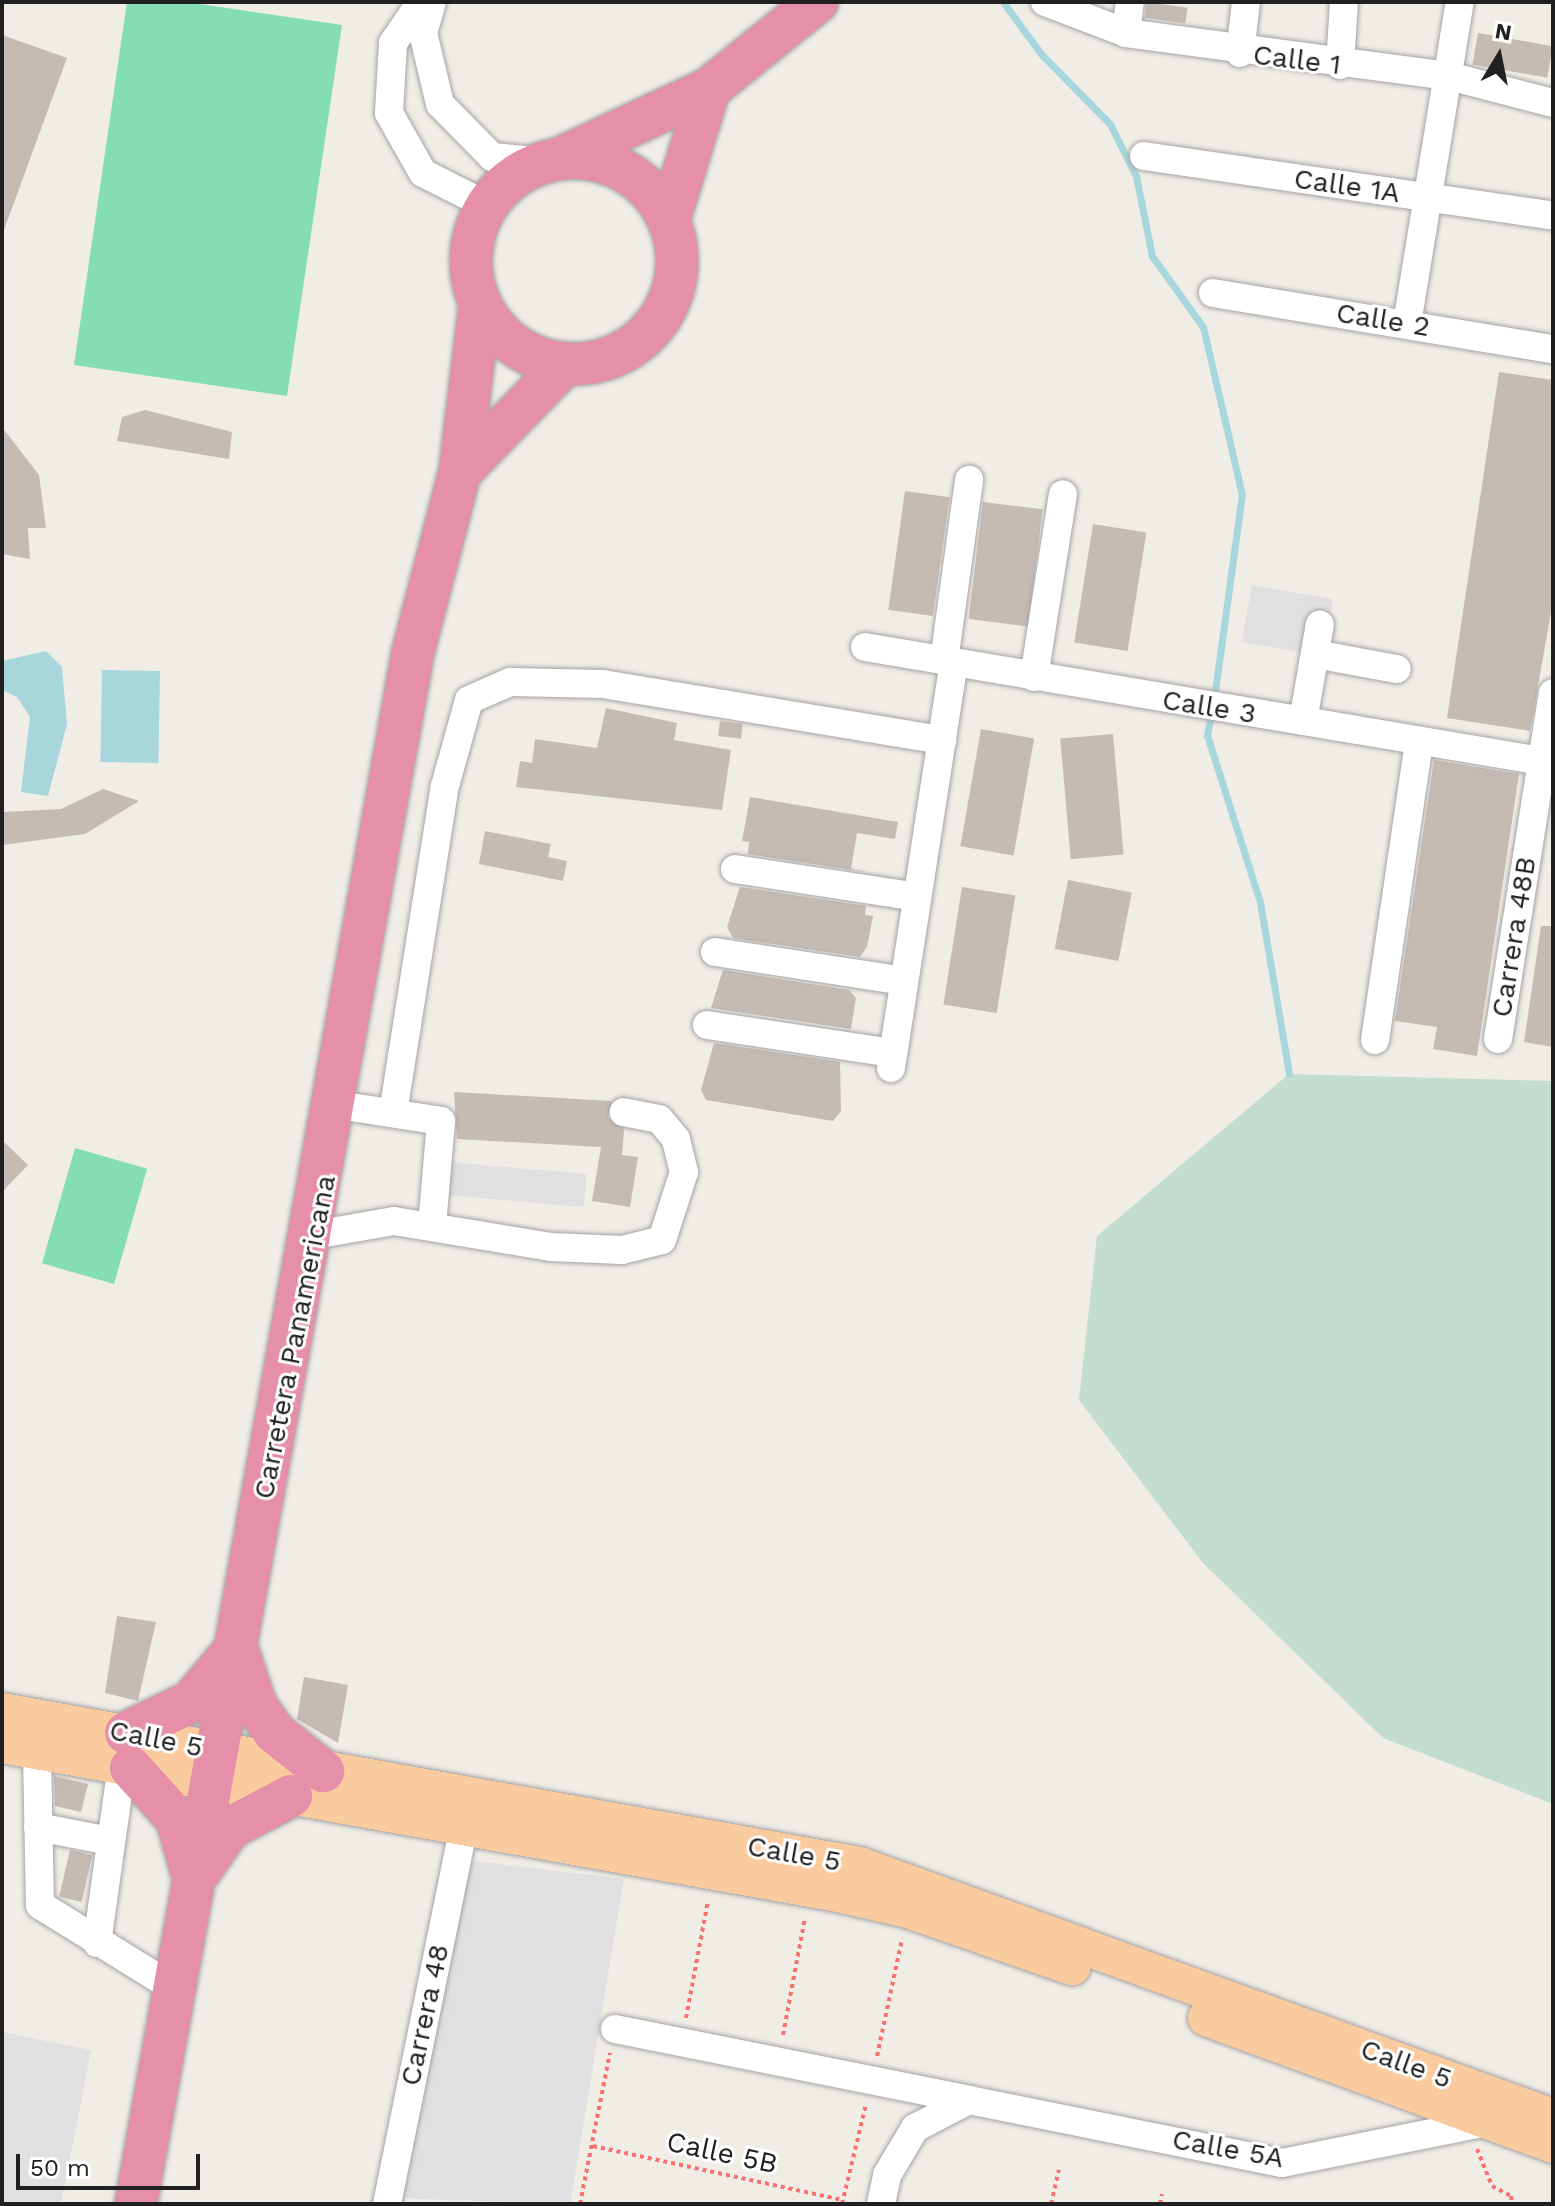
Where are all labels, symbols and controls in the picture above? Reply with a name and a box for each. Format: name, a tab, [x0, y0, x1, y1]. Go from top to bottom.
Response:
north arrow	[1459, 16, 1539, 96]
text: N	[1493, 18, 1513, 46]
street label: Calle 1	[1251, 38, 1343, 82]
street label: Calle 1A	[1292, 162, 1402, 210]
street label: Calle 2	[1334, 296, 1432, 344]
street label: Calle 3	[1160, 683, 1258, 731]
street label: Carrera 48B	[1485, 854, 1543, 1020]
street label: Carretera Panamericana	[247, 1172, 343, 1502]
street label: Calle 5	[107, 1714, 205, 1764]
street label: Calle 5	[745, 1829, 843, 1879]
street label: Carrera 48	[394, 1941, 456, 2089]
street label: Calle 5	[1356, 2032, 1456, 2096]
street label: Calle 5A	[1170, 2123, 1286, 2175]
street label: Calle 5B	[663, 2125, 781, 2181]
scale bar	[20, 2138, 204, 2188]
text: 50 m	[30, 2154, 90, 2182]

